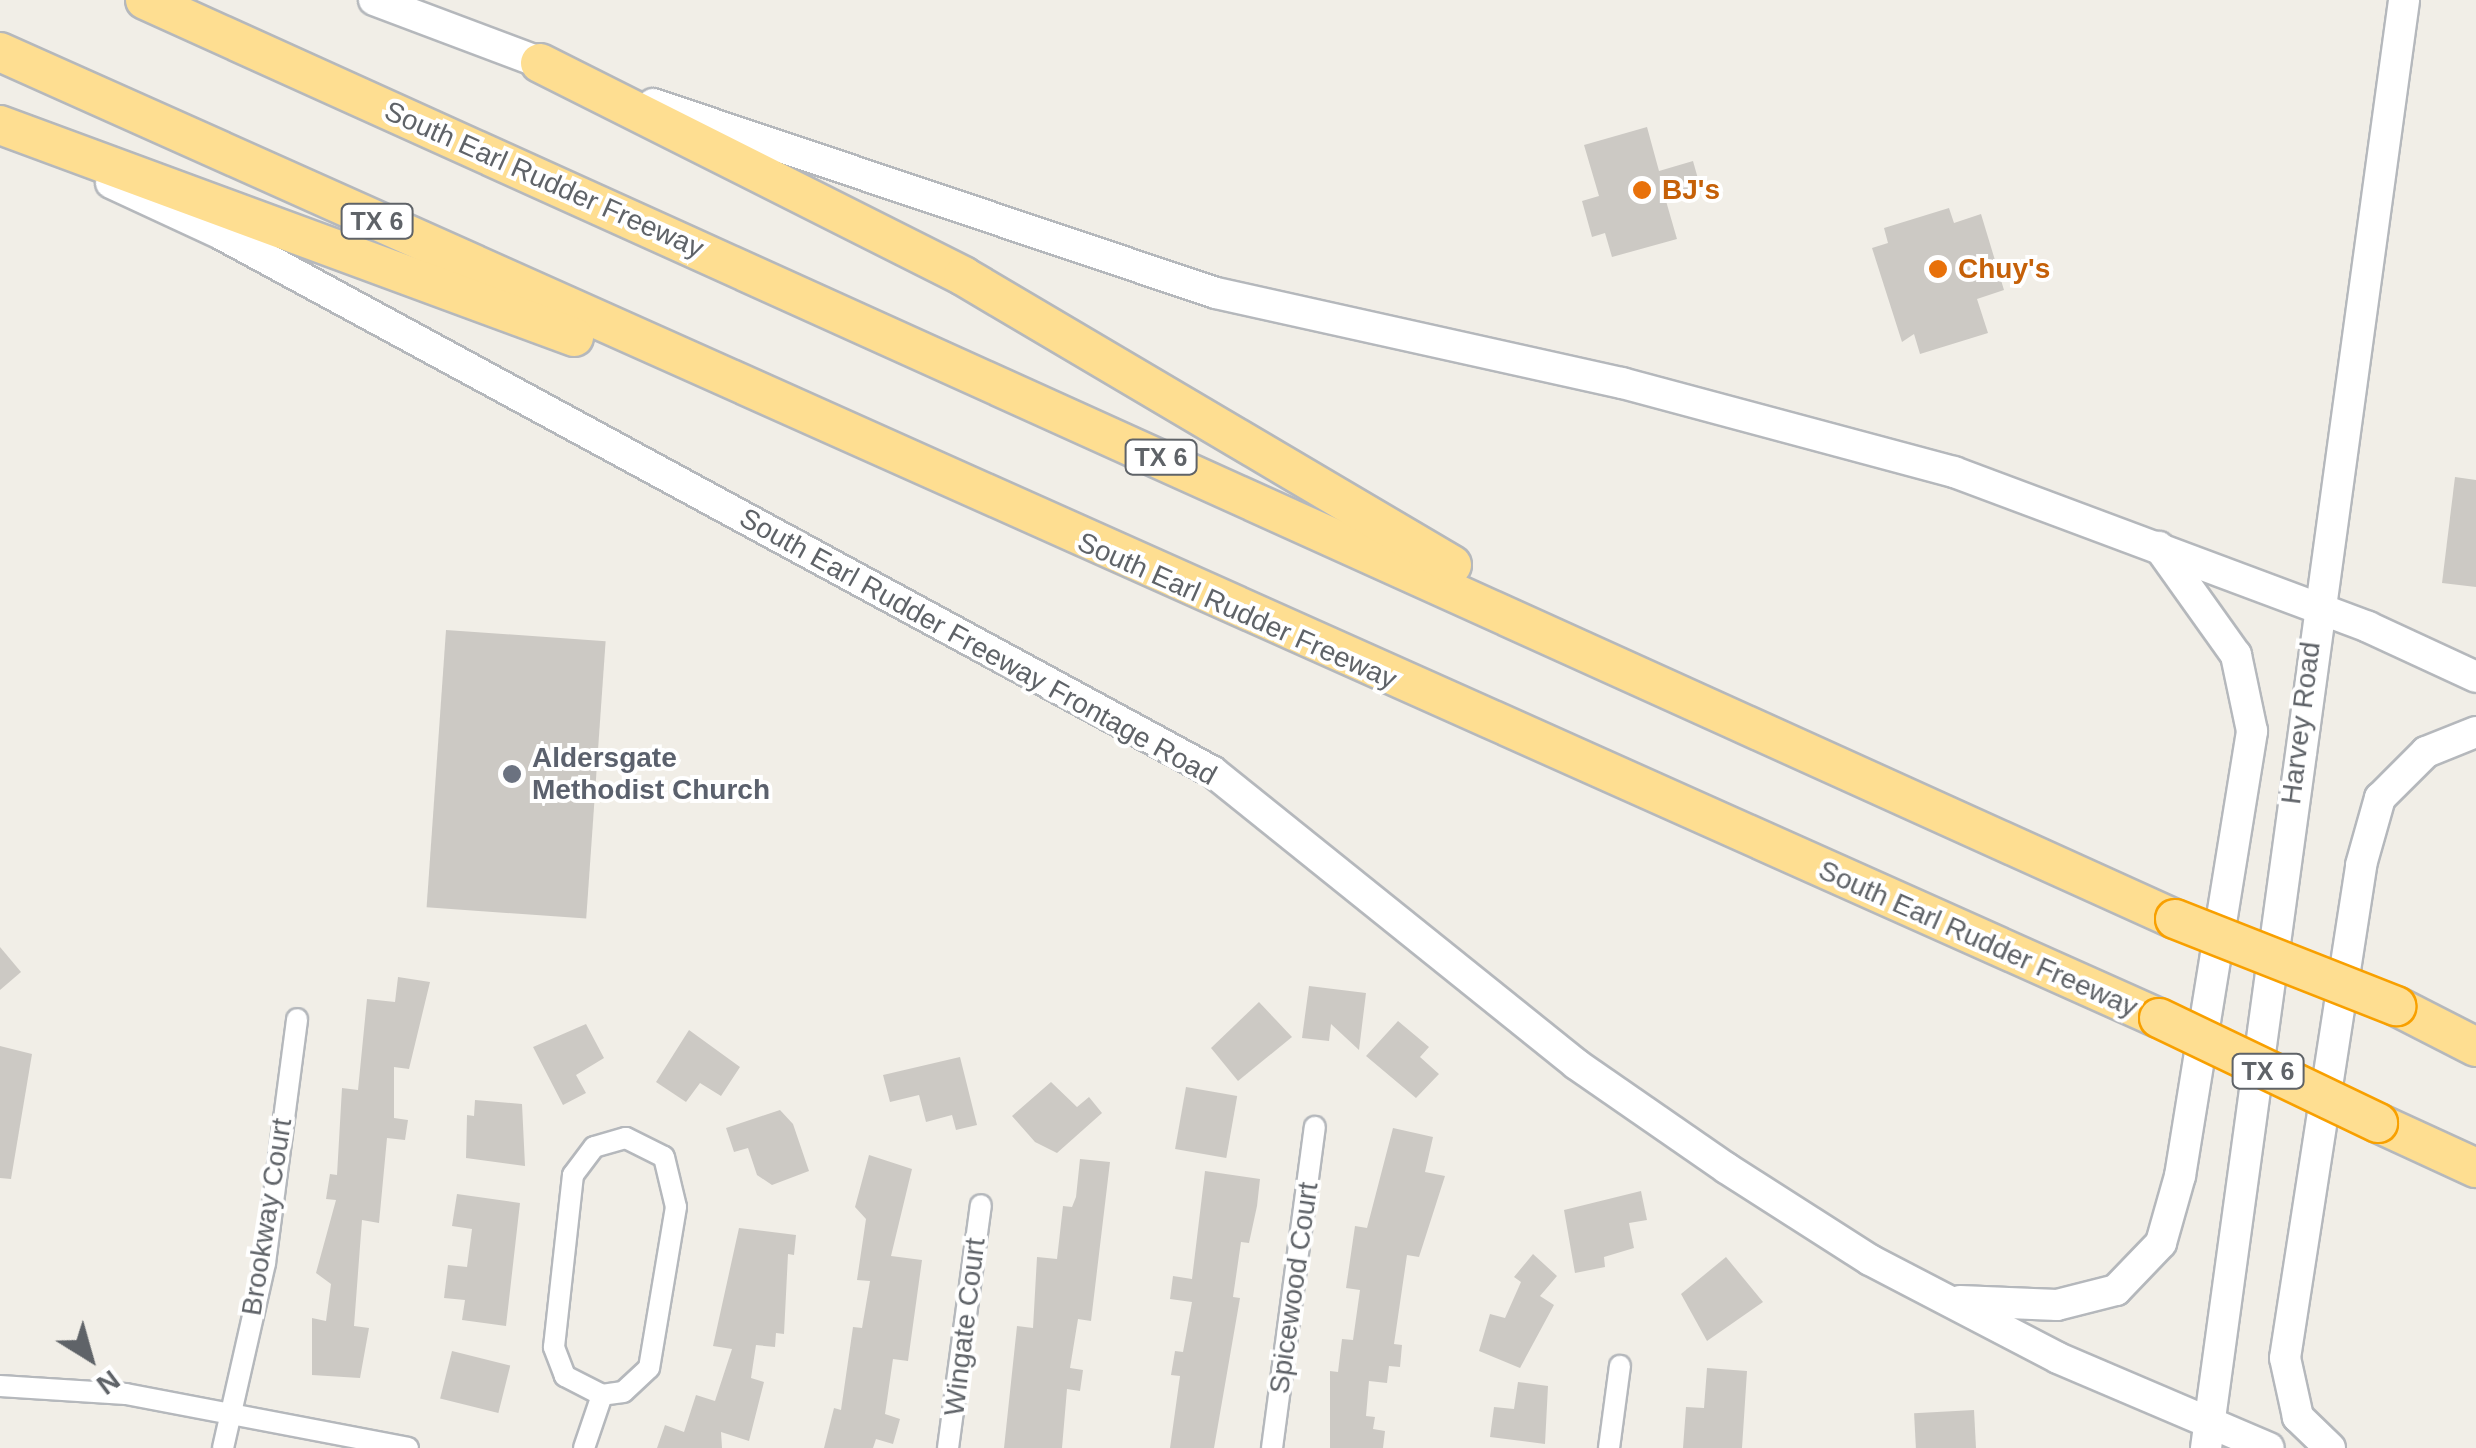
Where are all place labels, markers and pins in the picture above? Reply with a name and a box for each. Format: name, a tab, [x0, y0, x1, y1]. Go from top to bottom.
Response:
place label: BJ's	[1662, 173, 1720, 207]
marker: BJ's	[1631, 179, 1653, 201]
place label: Chuy's	[1958, 252, 2050, 286]
marker: Chuy's	[1927, 258, 1949, 280]
place label: Aldersgate Methodist Church	[532, 741, 770, 807]
marker: Aldersgate Methodist Church	[501, 763, 523, 785]

